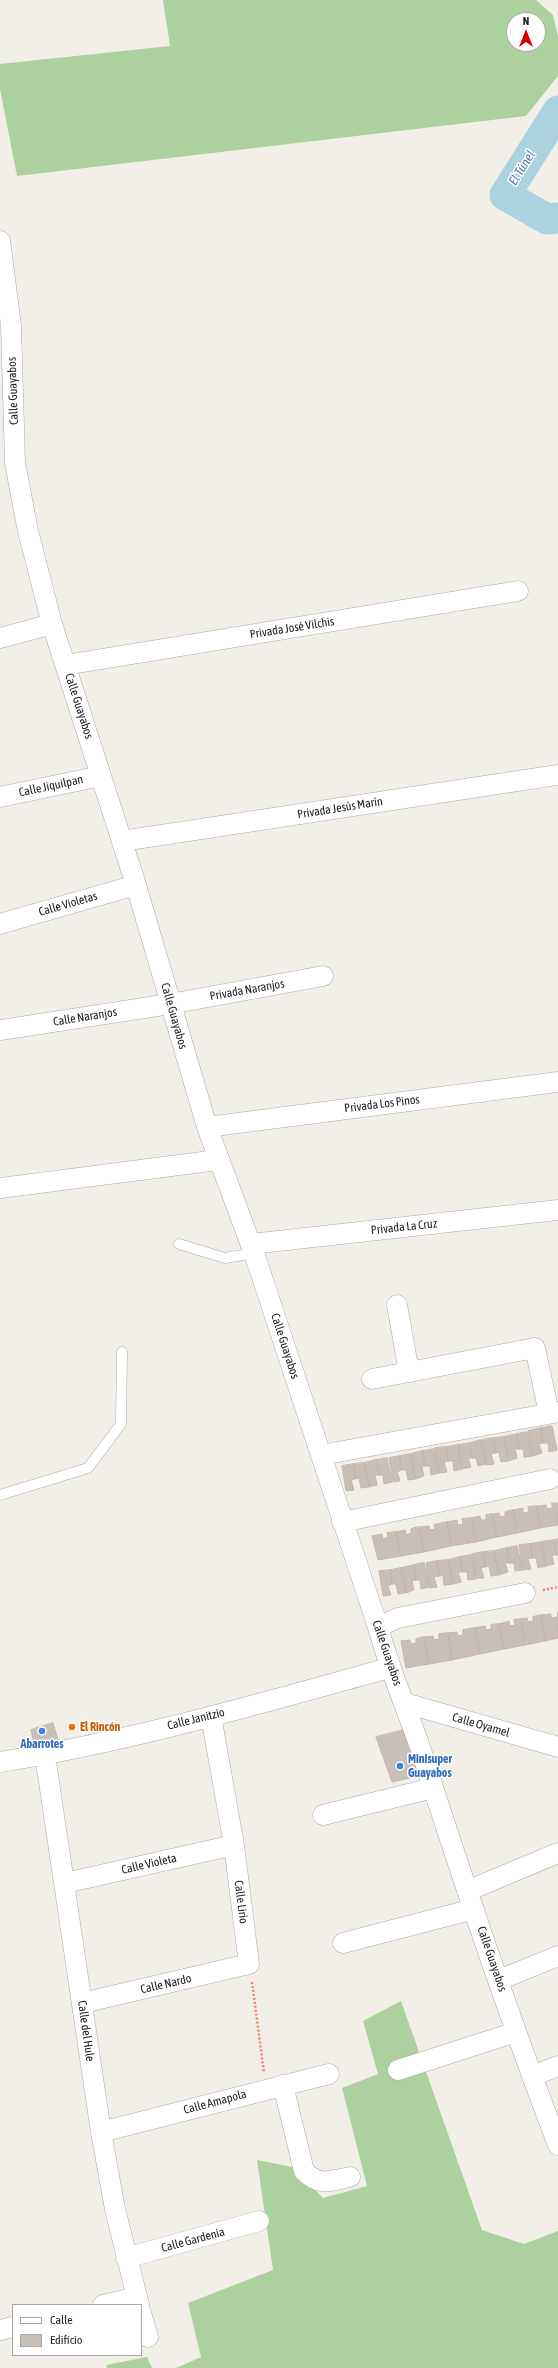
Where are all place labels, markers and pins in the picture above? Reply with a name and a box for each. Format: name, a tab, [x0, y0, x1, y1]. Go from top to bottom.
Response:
place label: El Rincón	[80, 1720, 120, 1734]
marker: El Rincón	[67, 1722, 77, 1732]
marker: Abarrotes	[37, 1726, 47, 1736]
place label: Abarrotes	[21, 1737, 63, 1751]
place label: Minisuper Guayabos	[408, 1752, 452, 1780]
marker: Minisuper Guayabos	[395, 1761, 405, 1771]

